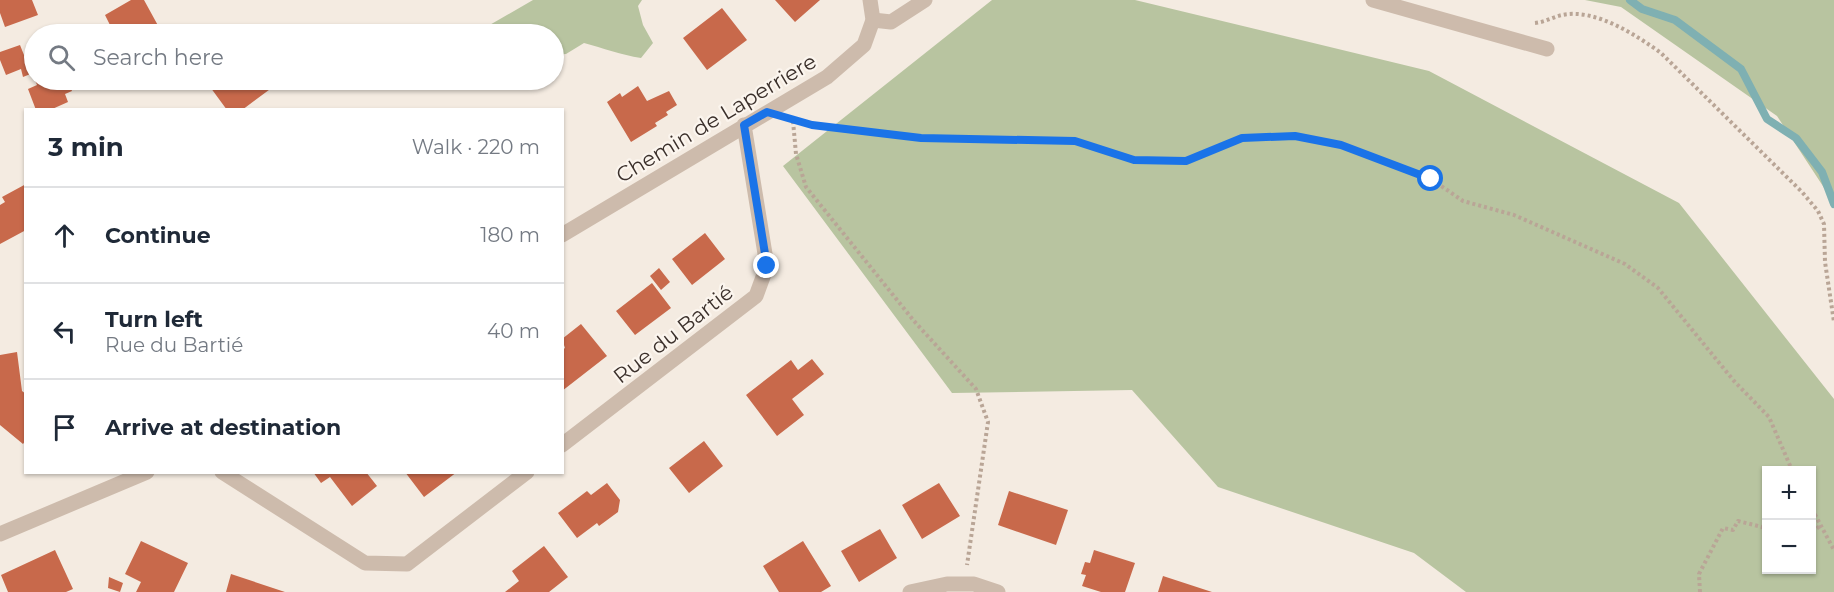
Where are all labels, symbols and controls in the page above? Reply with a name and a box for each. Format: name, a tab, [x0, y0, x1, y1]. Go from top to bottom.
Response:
search box	[24, 24, 564, 90]
icon: search	[45, 41, 78, 74]
text: Search here	[93, 44, 224, 71]
street label: Chemin de Laperriere	[611, 48, 821, 188]
text: 3 min	[48, 131, 124, 163]
text: Walk · 220 m	[412, 135, 540, 159]
route start	[1417, 165, 1443, 191]
icon: ahead	[48, 219, 81, 252]
text: Continue	[105, 222, 211, 249]
text: 180 m	[480, 223, 540, 247]
route end	[753, 252, 779, 278]
street label: Rue du Bartié	[608, 279, 738, 389]
text: Turn left	[105, 306, 203, 333]
icon: left	[48, 315, 81, 348]
text: 40 m	[487, 319, 540, 343]
text: Rue du Bartié	[105, 333, 243, 357]
icon: arrive	[48, 411, 81, 444]
text: Arrive at destination	[105, 414, 341, 441]
map controls	[1762, 466, 1816, 574]
button: +	[1762, 466, 1816, 520]
button: −	[1762, 520, 1816, 574]

